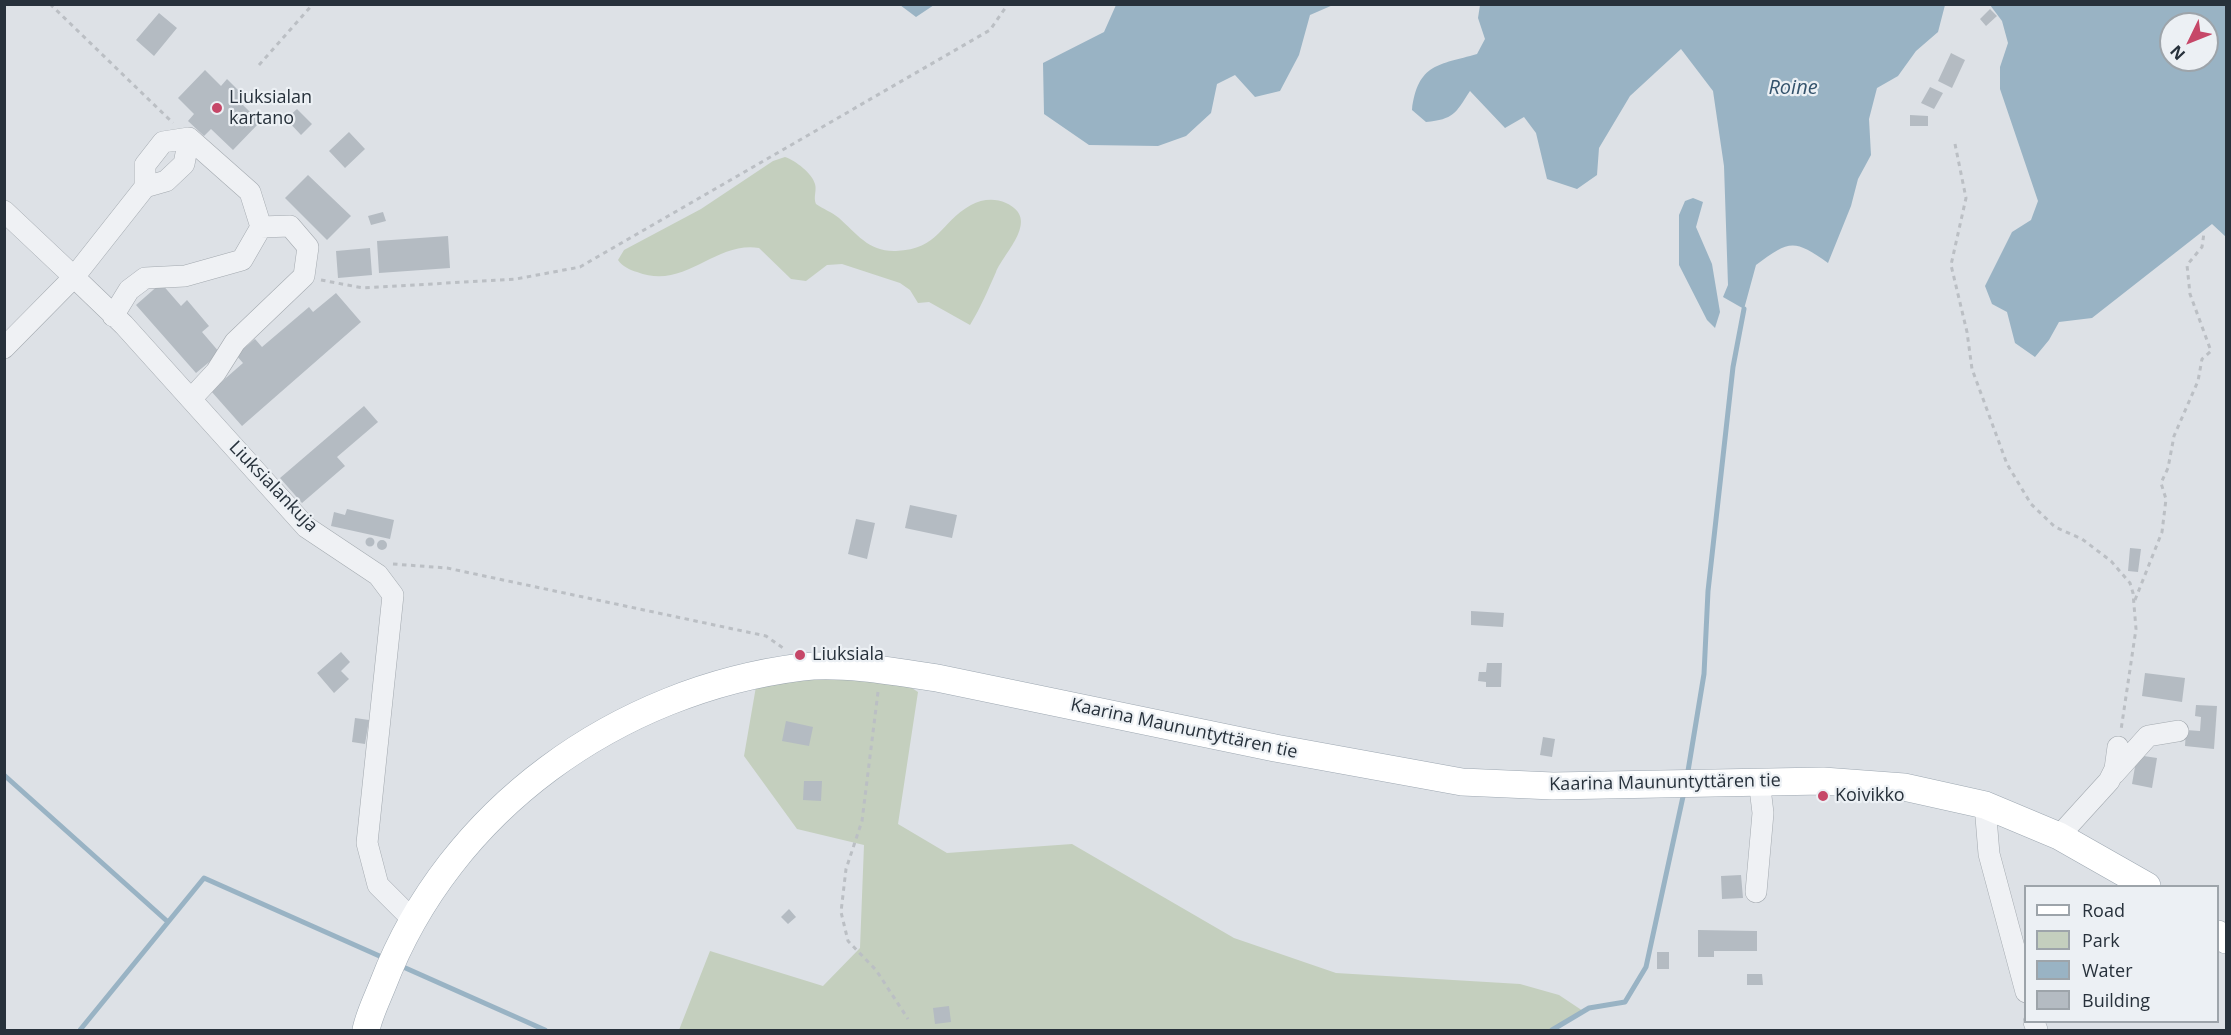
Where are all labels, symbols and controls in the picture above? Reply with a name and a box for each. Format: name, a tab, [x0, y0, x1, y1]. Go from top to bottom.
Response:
north arrow	[2159, 12, 2219, 72]
text: N	[2165, 41, 2190, 65]
water label: Roine	[1768, 76, 1818, 100]
place label: Liuksialan kartano	[229, 87, 312, 130]
marker: Liuksialan kartano	[210, 101, 224, 115]
street label: Liuksialankuja	[224, 437, 322, 537]
place label: Liuksiala	[812, 644, 884, 666]
marker: Liuksiala	[793, 648, 807, 662]
street label: Kaarina Maununtyttären tie	[1069, 694, 1299, 764]
street label: Kaarina Maununtyttären tie	[1549, 770, 1781, 796]
place label: Koivikko	[1835, 785, 1905, 807]
marker: Koivikko	[1816, 789, 1830, 803]
legend	[2024, 885, 2219, 1023]
text: Road	[2082, 898, 2125, 922]
text: Park	[2082, 928, 2120, 952]
text: Water	[2082, 958, 2133, 982]
text: Building	[2082, 988, 2150, 1012]

